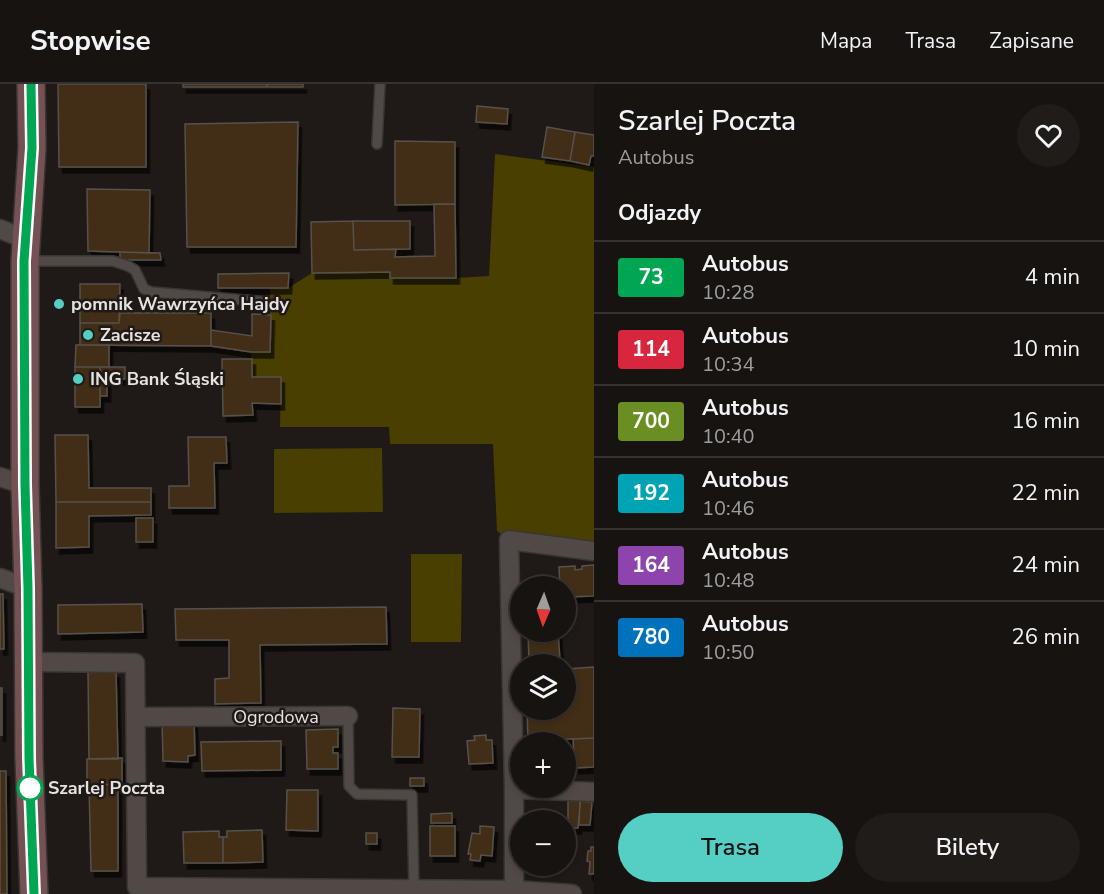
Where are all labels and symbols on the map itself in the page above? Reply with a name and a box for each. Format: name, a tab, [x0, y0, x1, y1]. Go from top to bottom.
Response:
place label: pomnik Wawrzyńca Hajdy	[71, 292, 290, 316]
marker: pomnik Wawrzyńca Hajdy	[52, 297, 66, 311]
place label: Zacisze	[100, 323, 161, 347]
marker: Zacisze	[81, 328, 95, 342]
place label: ING Bank Śląski	[90, 367, 224, 391]
marker: ING Bank Śląski	[71, 372, 85, 386]
north arrow	[510, 576, 576, 642]
street label: Ogrodowa	[233, 705, 319, 729]
marker: Szarlej Poczta	[17, 775, 43, 801]
place label: Szarlej Poczta	[48, 776, 165, 800]

